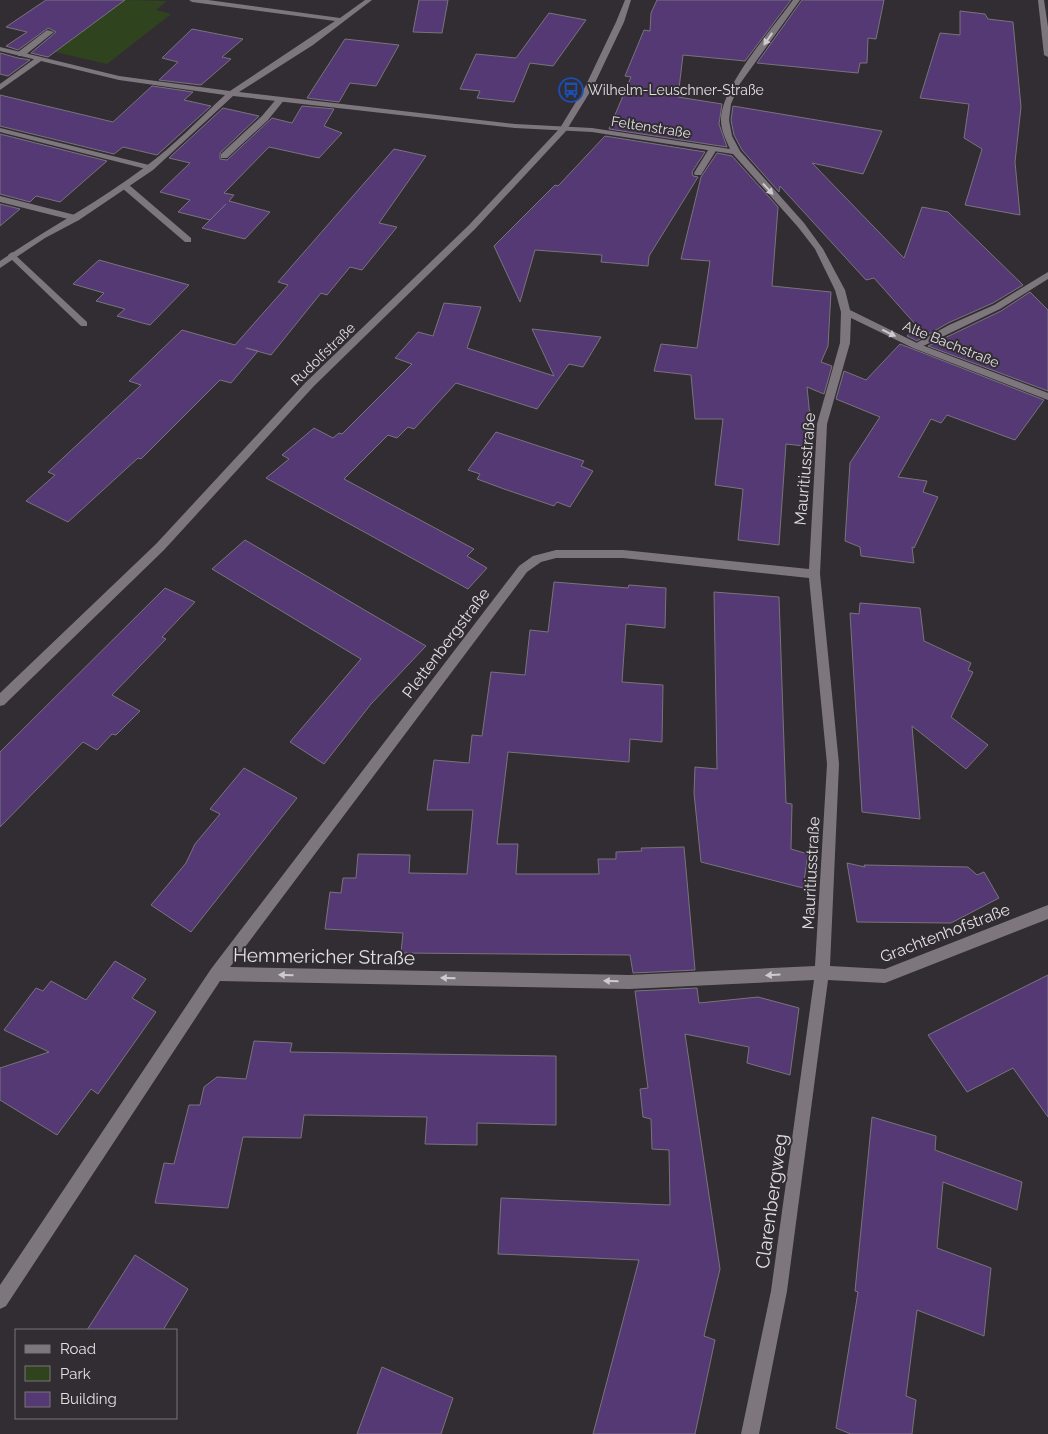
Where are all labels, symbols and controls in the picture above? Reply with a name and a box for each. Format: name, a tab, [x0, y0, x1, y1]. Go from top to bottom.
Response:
one-way arrow	[763, 32, 773, 46]
bus stop icon: Wilhelm-Leuschner-Straße	[558, 77, 584, 103]
place label: Wilhelm-Leuschner-Straße	[588, 82, 764, 98]
street label: Feltenstraße	[610, 113, 692, 141]
one-way arrow	[762, 183, 774, 195]
street label: Alte Bachstraße	[901, 317, 1001, 371]
street label: Rudolfstraße	[288, 320, 358, 388]
one-way arrow	[882, 329, 897, 337]
street label: Mauritiusstraße	[791, 412, 819, 526]
street label: Plettenbergstraße	[398, 584, 494, 702]
street label: Mauritiusstraße	[799, 816, 823, 930]
street label: Grachtenhofstraße	[877, 900, 1013, 966]
street label: Hemmericher Straße	[233, 943, 415, 969]
one-way arrow	[277, 971, 293, 979]
one-way arrow	[765, 971, 781, 979]
one-way arrow	[440, 974, 456, 982]
one-way arrow	[602, 977, 618, 985]
street label: Clarenbergweg	[751, 1132, 791, 1270]
legend	[15, 1329, 178, 1419]
text: Road	[60, 1340, 96, 1358]
text: Park	[60, 1365, 91, 1383]
text: Building	[60, 1390, 117, 1408]

